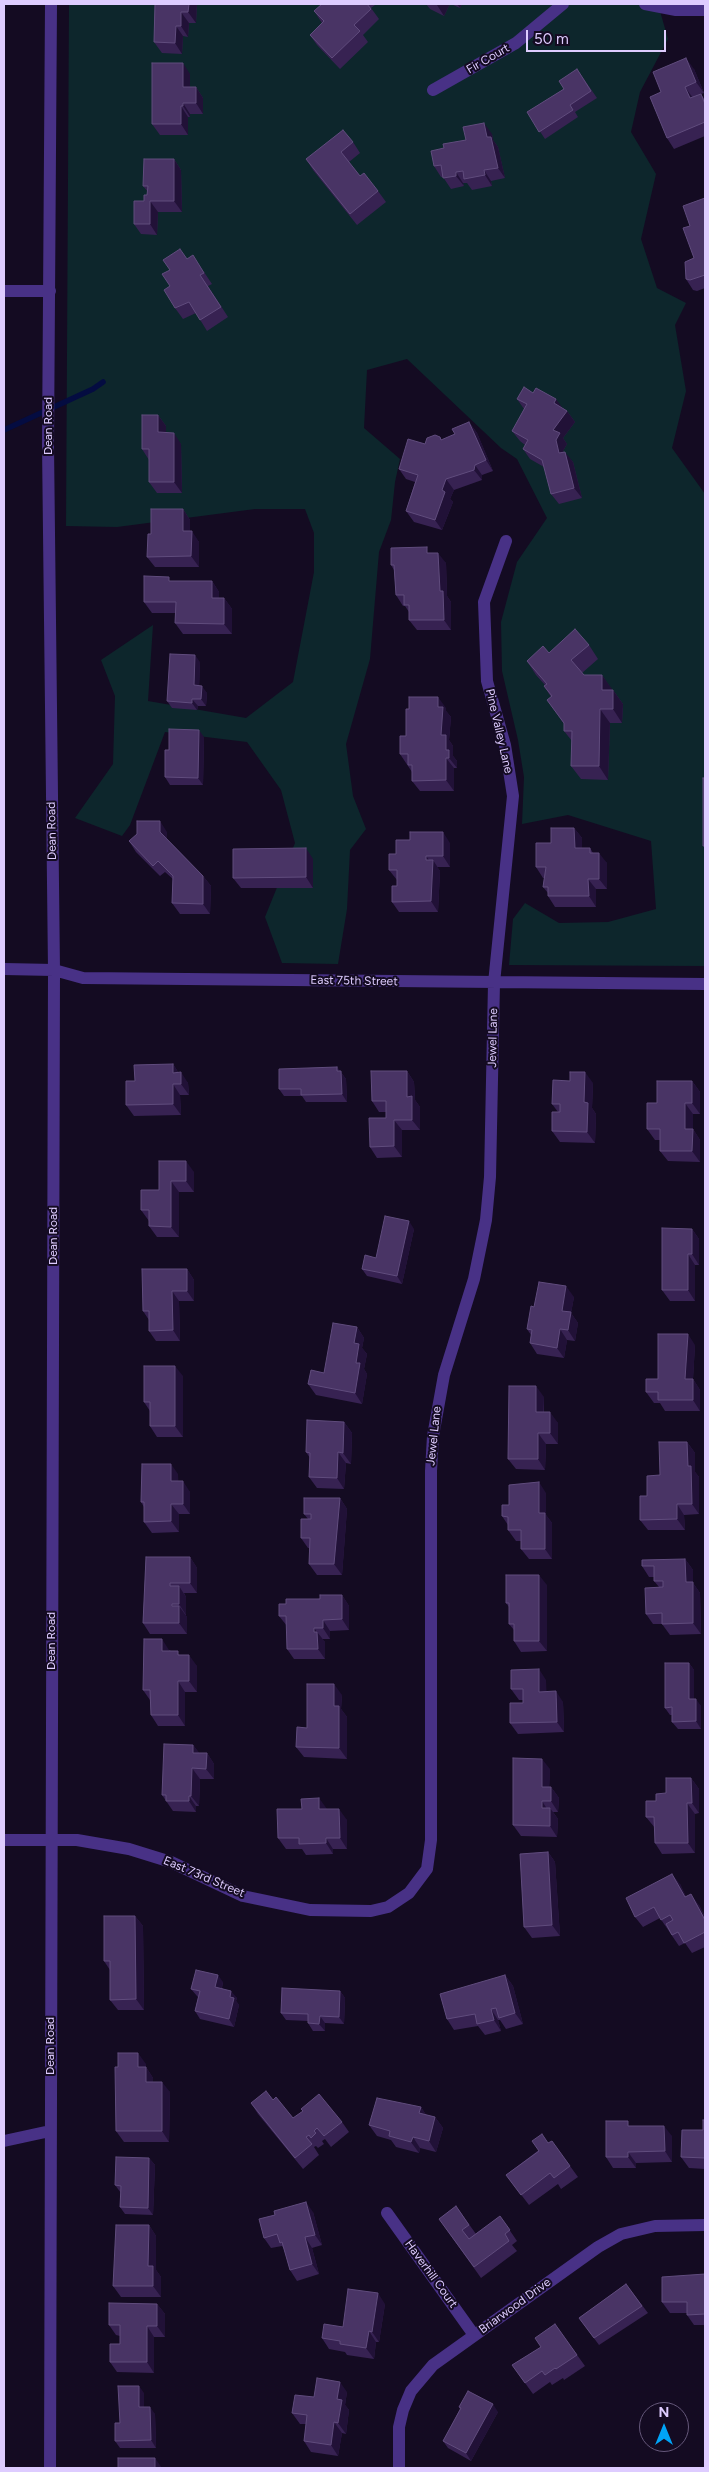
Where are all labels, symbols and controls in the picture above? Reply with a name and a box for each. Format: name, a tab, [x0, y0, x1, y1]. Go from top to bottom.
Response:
scale bar	[529, 20, 669, 52]
text: 50 m	[534, 30, 569, 48]
street label: Fir Court	[464, 41, 512, 77]
street label: Dean Road	[41, 397, 55, 455]
street label: Pine Valley Lane	[482, 687, 516, 775]
street label: Dean Road	[44, 802, 60, 860]
street label: East 75th Street	[310, 973, 398, 989]
street label: Jewel Lane	[485, 1008, 501, 1068]
street label: Dean Road	[46, 1207, 60, 1265]
street label: Jewel Lane	[424, 1406, 444, 1466]
street label: Dean Road	[44, 1612, 58, 1670]
street label: East 73rd Street	[161, 1853, 247, 1901]
street label: Dean Road	[43, 2017, 57, 2075]
street label: Haverhill Court	[402, 2237, 460, 2311]
street label: Briarwood Drive	[476, 2275, 554, 2337]
north arrow	[639, 2402, 689, 2452]
text: N	[659, 2404, 669, 2421]

